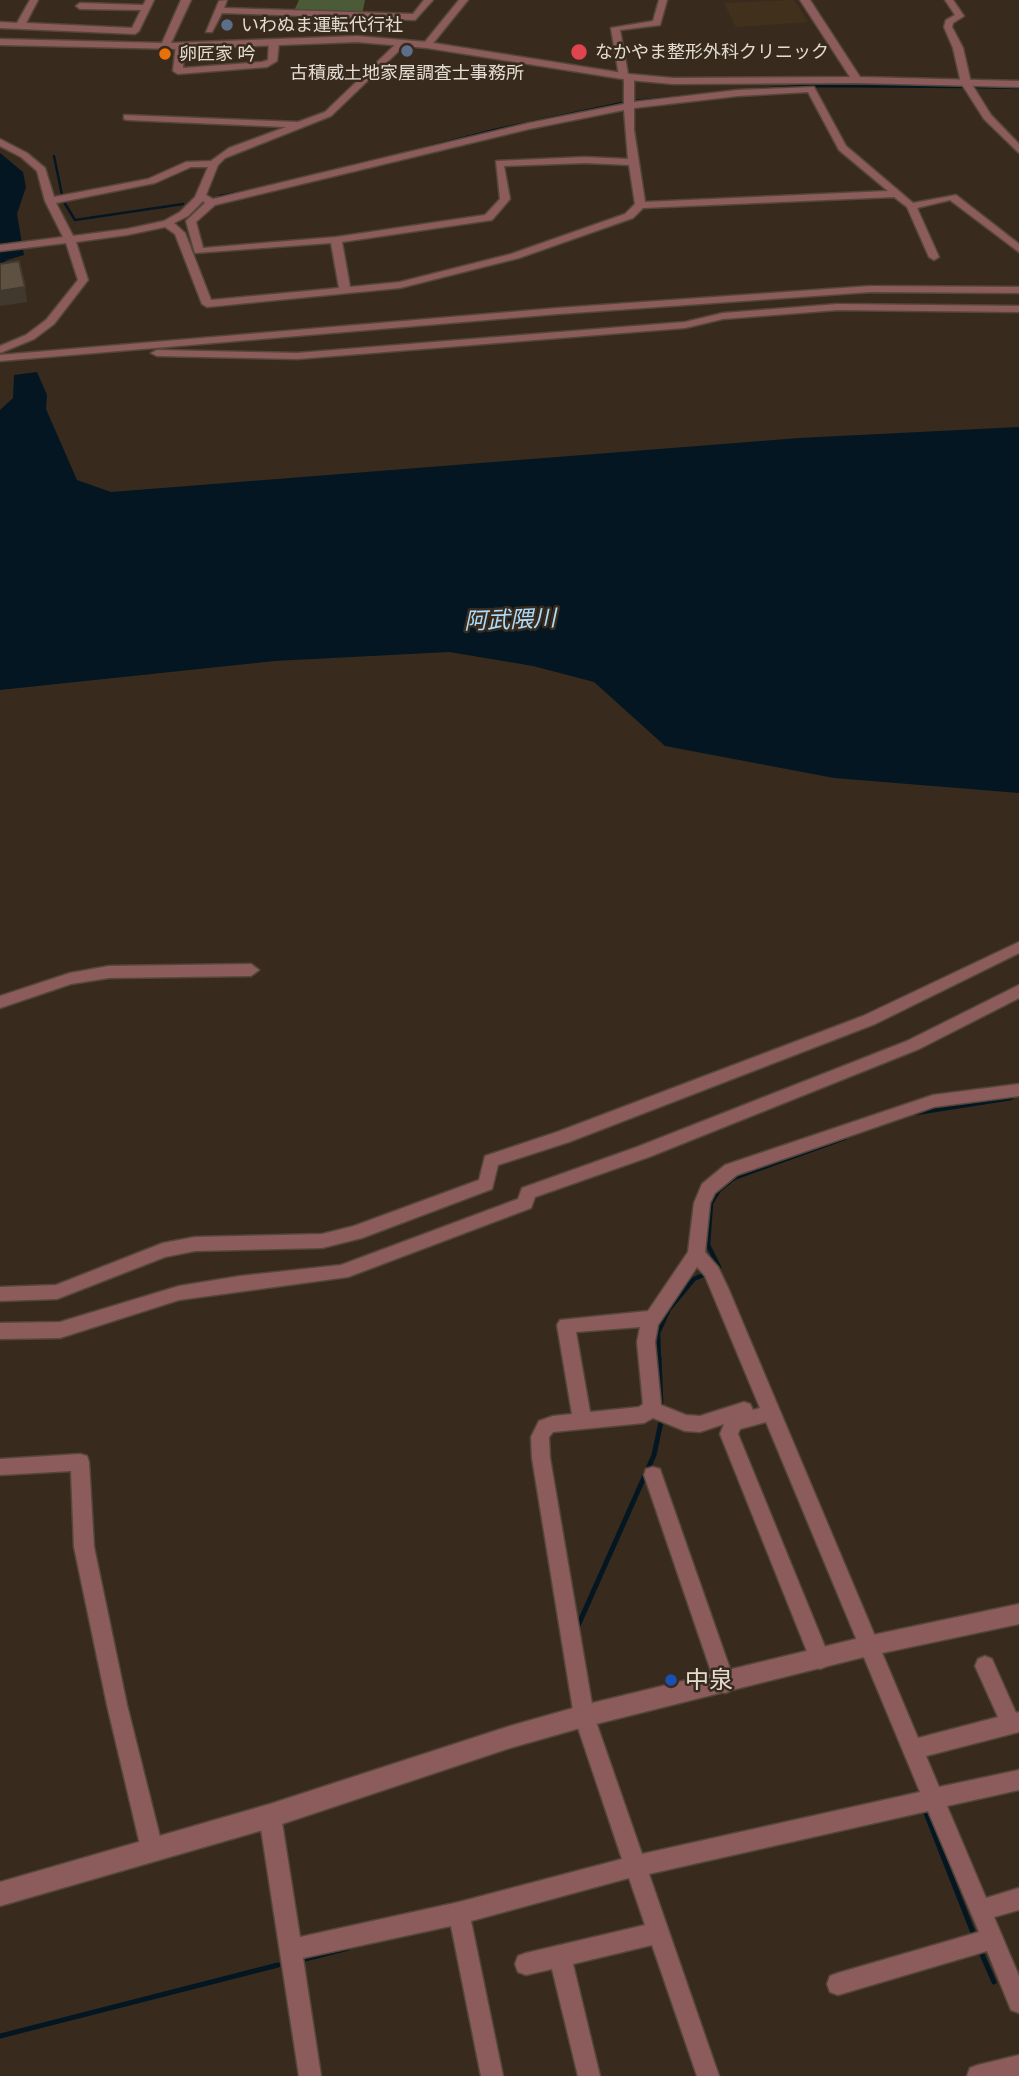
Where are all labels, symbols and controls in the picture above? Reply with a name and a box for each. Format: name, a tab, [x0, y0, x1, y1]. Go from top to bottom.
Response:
place label: いわぬま運転代行社	[241, 14, 403, 36]
marker: いわぬま運転代行社	[219, 17, 235, 33]
place label: なかやま整形外科クリニック	[595, 41, 829, 63]
marker: なかやま整形外科クリニック	[569, 42, 589, 62]
place label: 卵匠家 吟	[179, 43, 256, 65]
marker: 古積威土地家屋調査士事務所	[399, 43, 415, 59]
marker: 卵匠家 吟	[157, 46, 173, 62]
place label: 古積威土地家屋調査士事務所	[290, 62, 524, 84]
water label: 阿武隈川	[464, 605, 556, 635]
place label: 中泉	[685, 1666, 733, 1694]
marker: 中泉	[663, 1672, 679, 1688]

